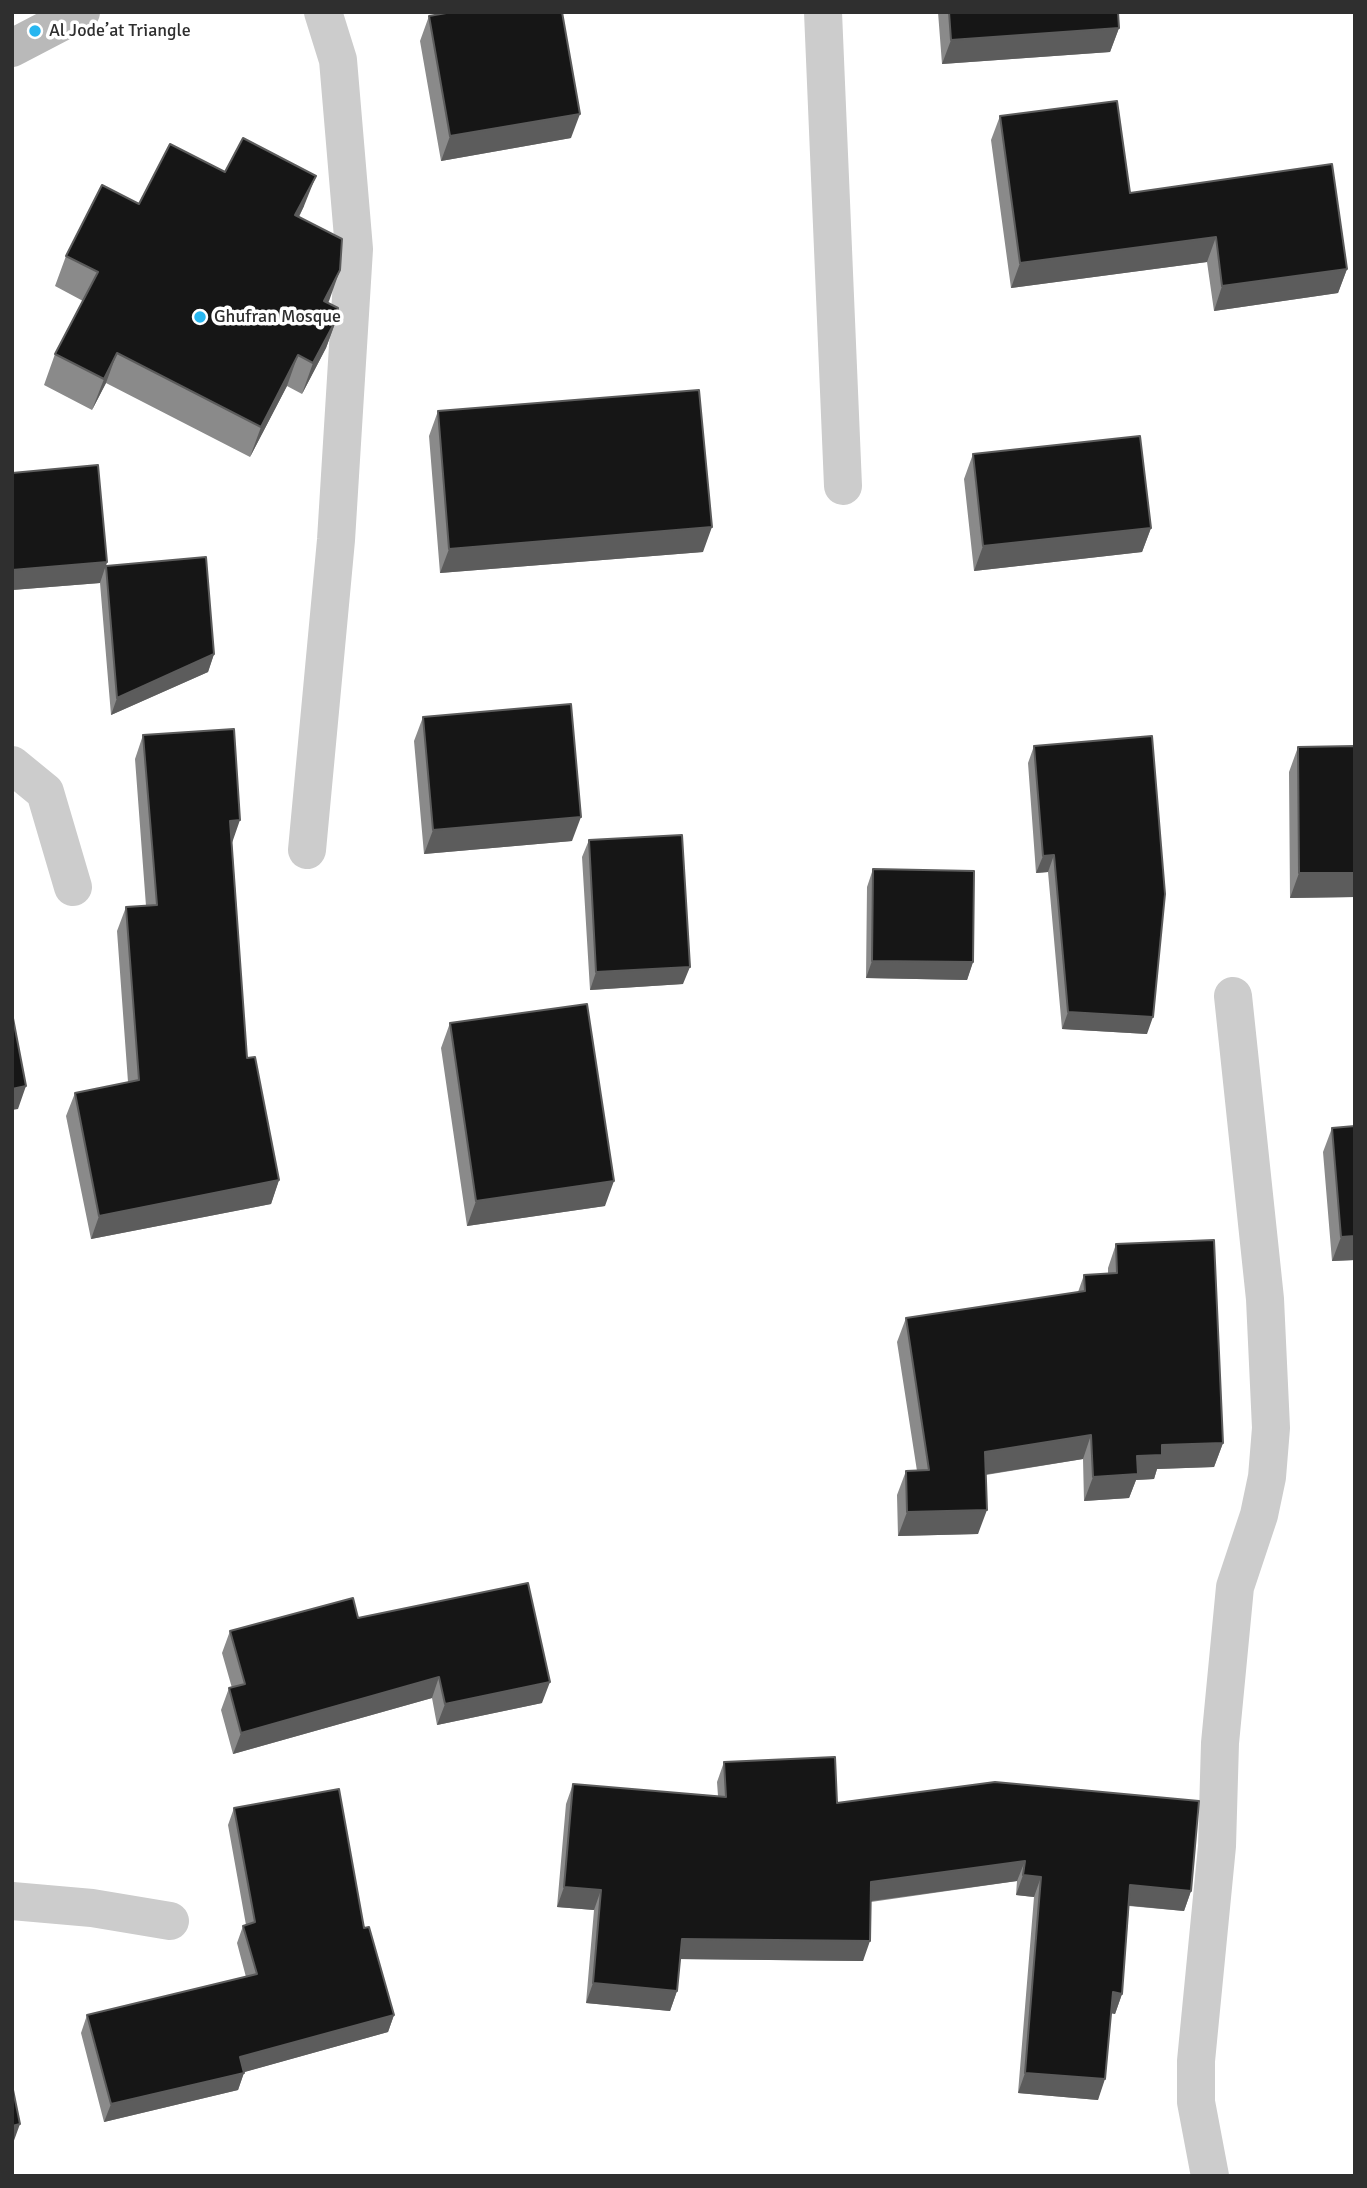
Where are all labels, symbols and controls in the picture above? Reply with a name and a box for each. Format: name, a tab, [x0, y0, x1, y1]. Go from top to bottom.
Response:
place label: Al Jode’at Triangle	[49, 20, 191, 42]
marker: Al Jode’at Triangle	[27, 23, 43, 39]
place label: Ghufran Mosque	[214, 306, 341, 328]
marker: Ghufran Mosque	[192, 309, 208, 325]

